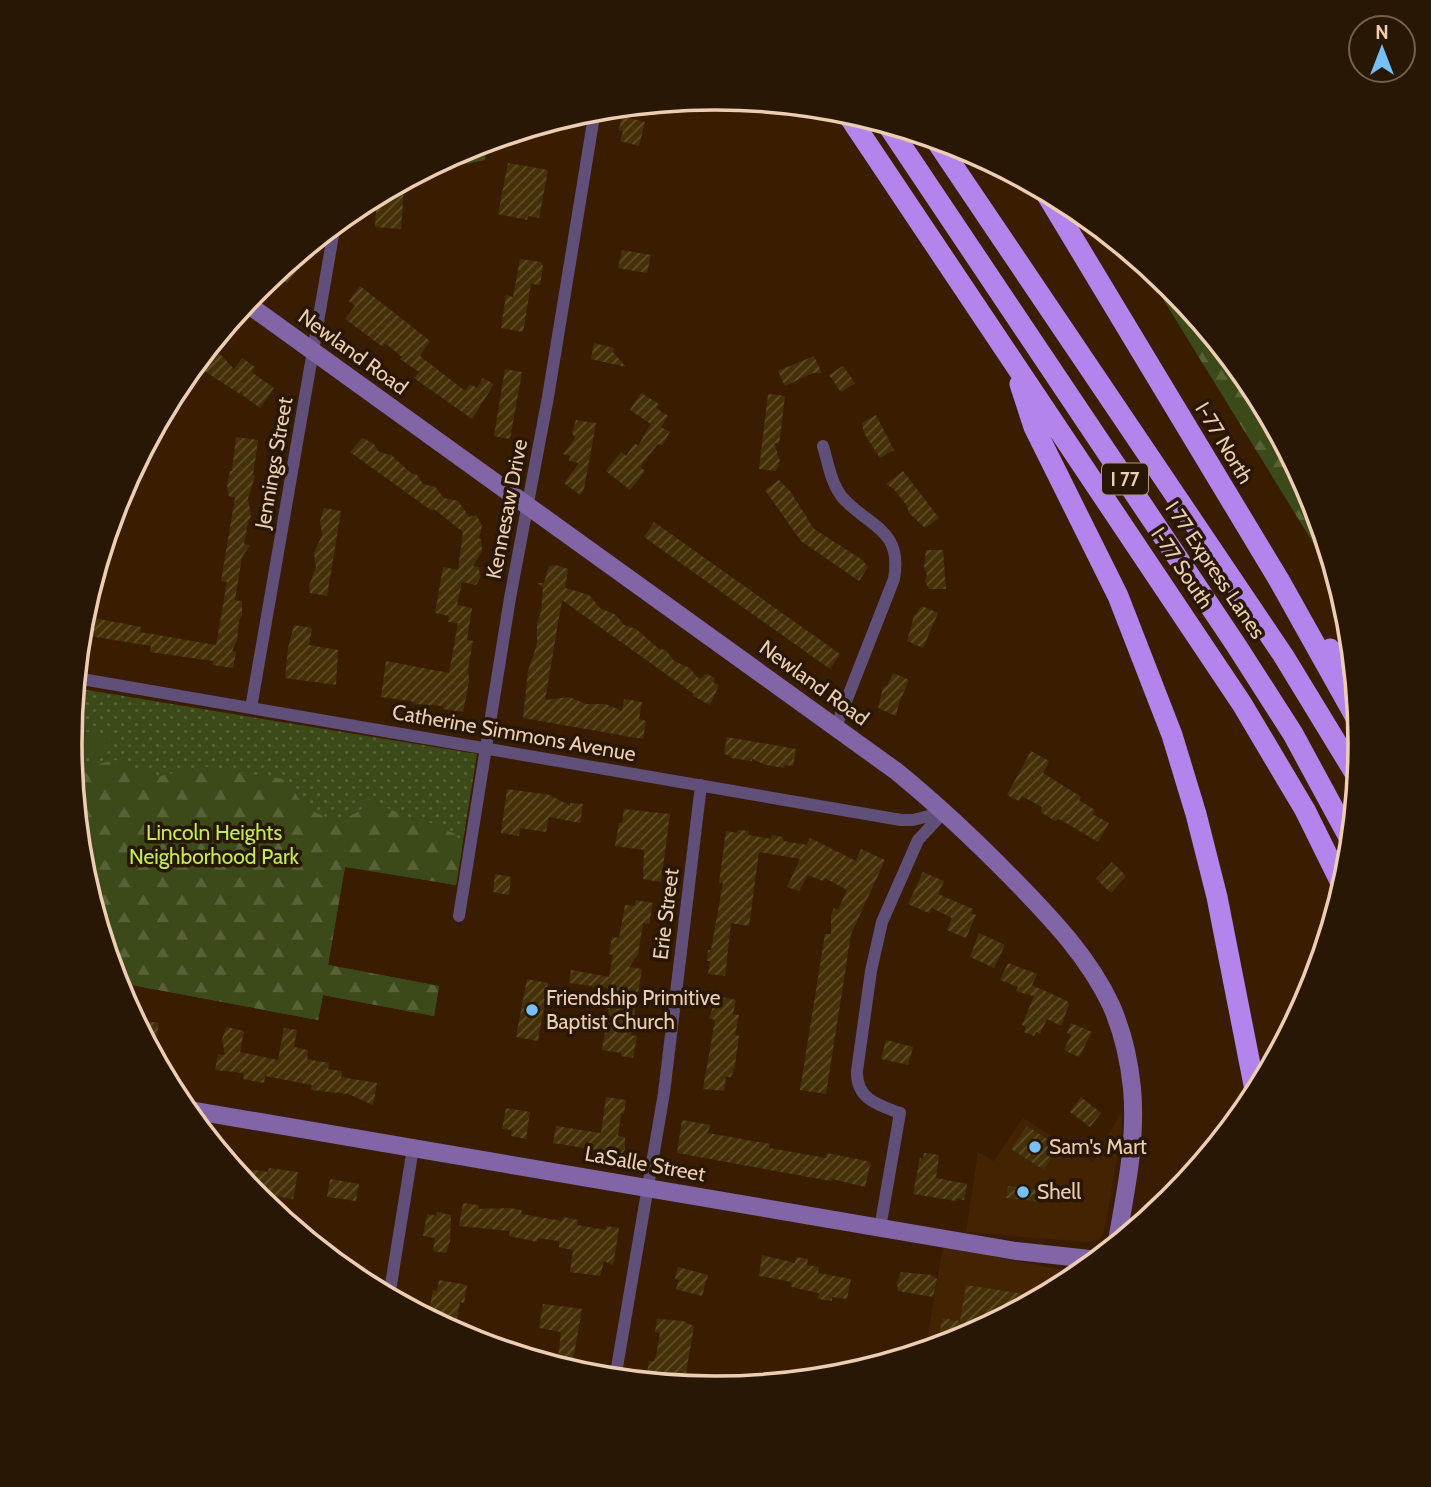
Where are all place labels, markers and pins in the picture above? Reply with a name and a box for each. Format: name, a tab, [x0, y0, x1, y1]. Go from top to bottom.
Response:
place label: Friendship Primitive Baptist Church	[546, 985, 721, 1034]
marker: Friendship Primitive Baptist Church	[524, 1002, 540, 1018]
place label: Sam's Mart	[1049, 1134, 1147, 1159]
marker: Sam's Mart	[1027, 1139, 1043, 1155]
place label: Shell	[1037, 1179, 1081, 1204]
marker: Shell	[1015, 1184, 1031, 1200]

